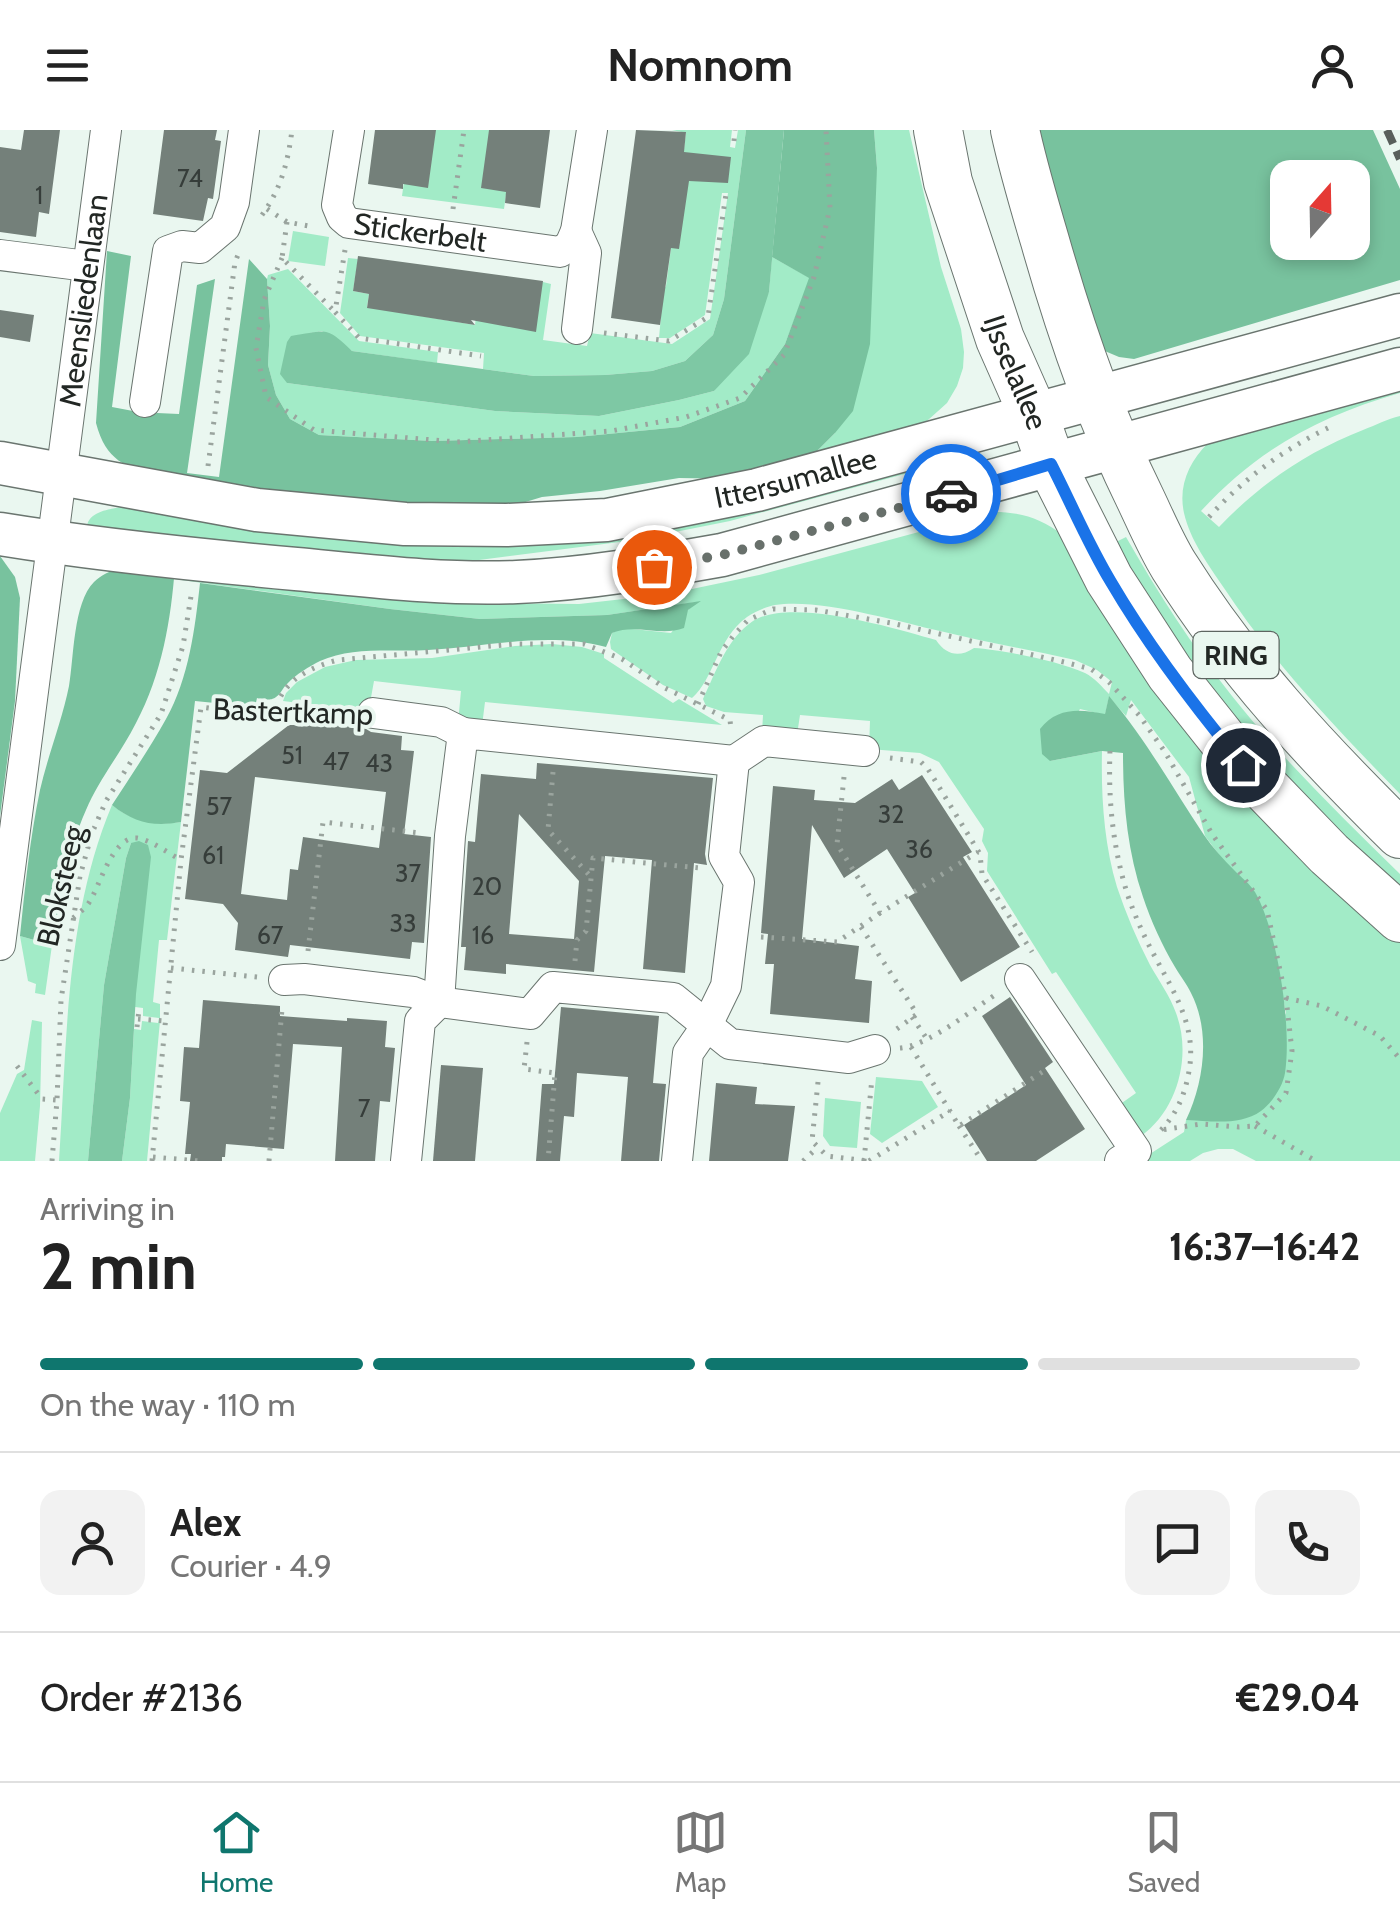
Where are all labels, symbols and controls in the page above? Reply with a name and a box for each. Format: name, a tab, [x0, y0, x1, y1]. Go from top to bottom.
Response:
icon: menu	[40, 38, 95, 93]
text: Nomnom	[607, 38, 793, 92]
icon: person	[1305, 38, 1360, 93]
north arrow	[1270, 160, 1370, 260]
map controls	[1270, 160, 1370, 260]
house number: 74	[177, 163, 203, 193]
house number: 1	[35, 180, 43, 210]
street label: Meensliedenlaan	[51, 192, 116, 409]
street label: Stickerbelt	[351, 205, 489, 260]
street label: IJsselallee	[975, 310, 1056, 434]
street label: Ittersumallee	[711, 439, 880, 516]
courier	[901, 444, 1001, 544]
icon: car	[924, 467, 979, 522]
pin	[612, 525, 697, 610]
icon: bag	[627, 540, 682, 595]
road number: RING	[1194, 632, 1278, 678]
street label: Bastertkamp	[212, 690, 374, 733]
pin	[1201, 723, 1286, 808]
icon: home	[1216, 738, 1271, 793]
house number: 51	[281, 740, 303, 770]
house number: 47	[322, 746, 350, 776]
house number: 43	[365, 748, 393, 778]
house number: 57	[206, 791, 232, 821]
house number: 32	[878, 799, 904, 829]
street label: Bloksteeg	[29, 821, 93, 950]
house number: 36	[905, 834, 933, 864]
house number: 61	[202, 840, 224, 870]
house number: 37	[395, 858, 421, 888]
house number: 20	[472, 871, 502, 901]
house number: 33	[389, 908, 417, 938]
house number: 67	[257, 920, 284, 950]
house number: 16	[472, 920, 494, 950]
house number: 7	[358, 1093, 371, 1123]
text: Arriving in	[40, 1189, 175, 1228]
text: 16:37–16:42	[1169, 1223, 1360, 1270]
text: 2 min	[40, 1226, 197, 1305]
text: On the way · 110 m	[40, 1385, 296, 1424]
button: person	[40, 1490, 145, 1595]
button: chat	[1125, 1490, 1230, 1595]
button: phone	[1255, 1490, 1360, 1595]
text: Alex	[170, 1499, 241, 1546]
text: Courier · 4.9	[170, 1546, 332, 1585]
text: Order #2136	[40, 1674, 243, 1721]
text: €29.04	[1236, 1674, 1360, 1721]
tab: Home	[200, 1805, 273, 1899]
tab: Map	[673, 1805, 728, 1899]
tab: Saved	[1128, 1805, 1200, 1899]

